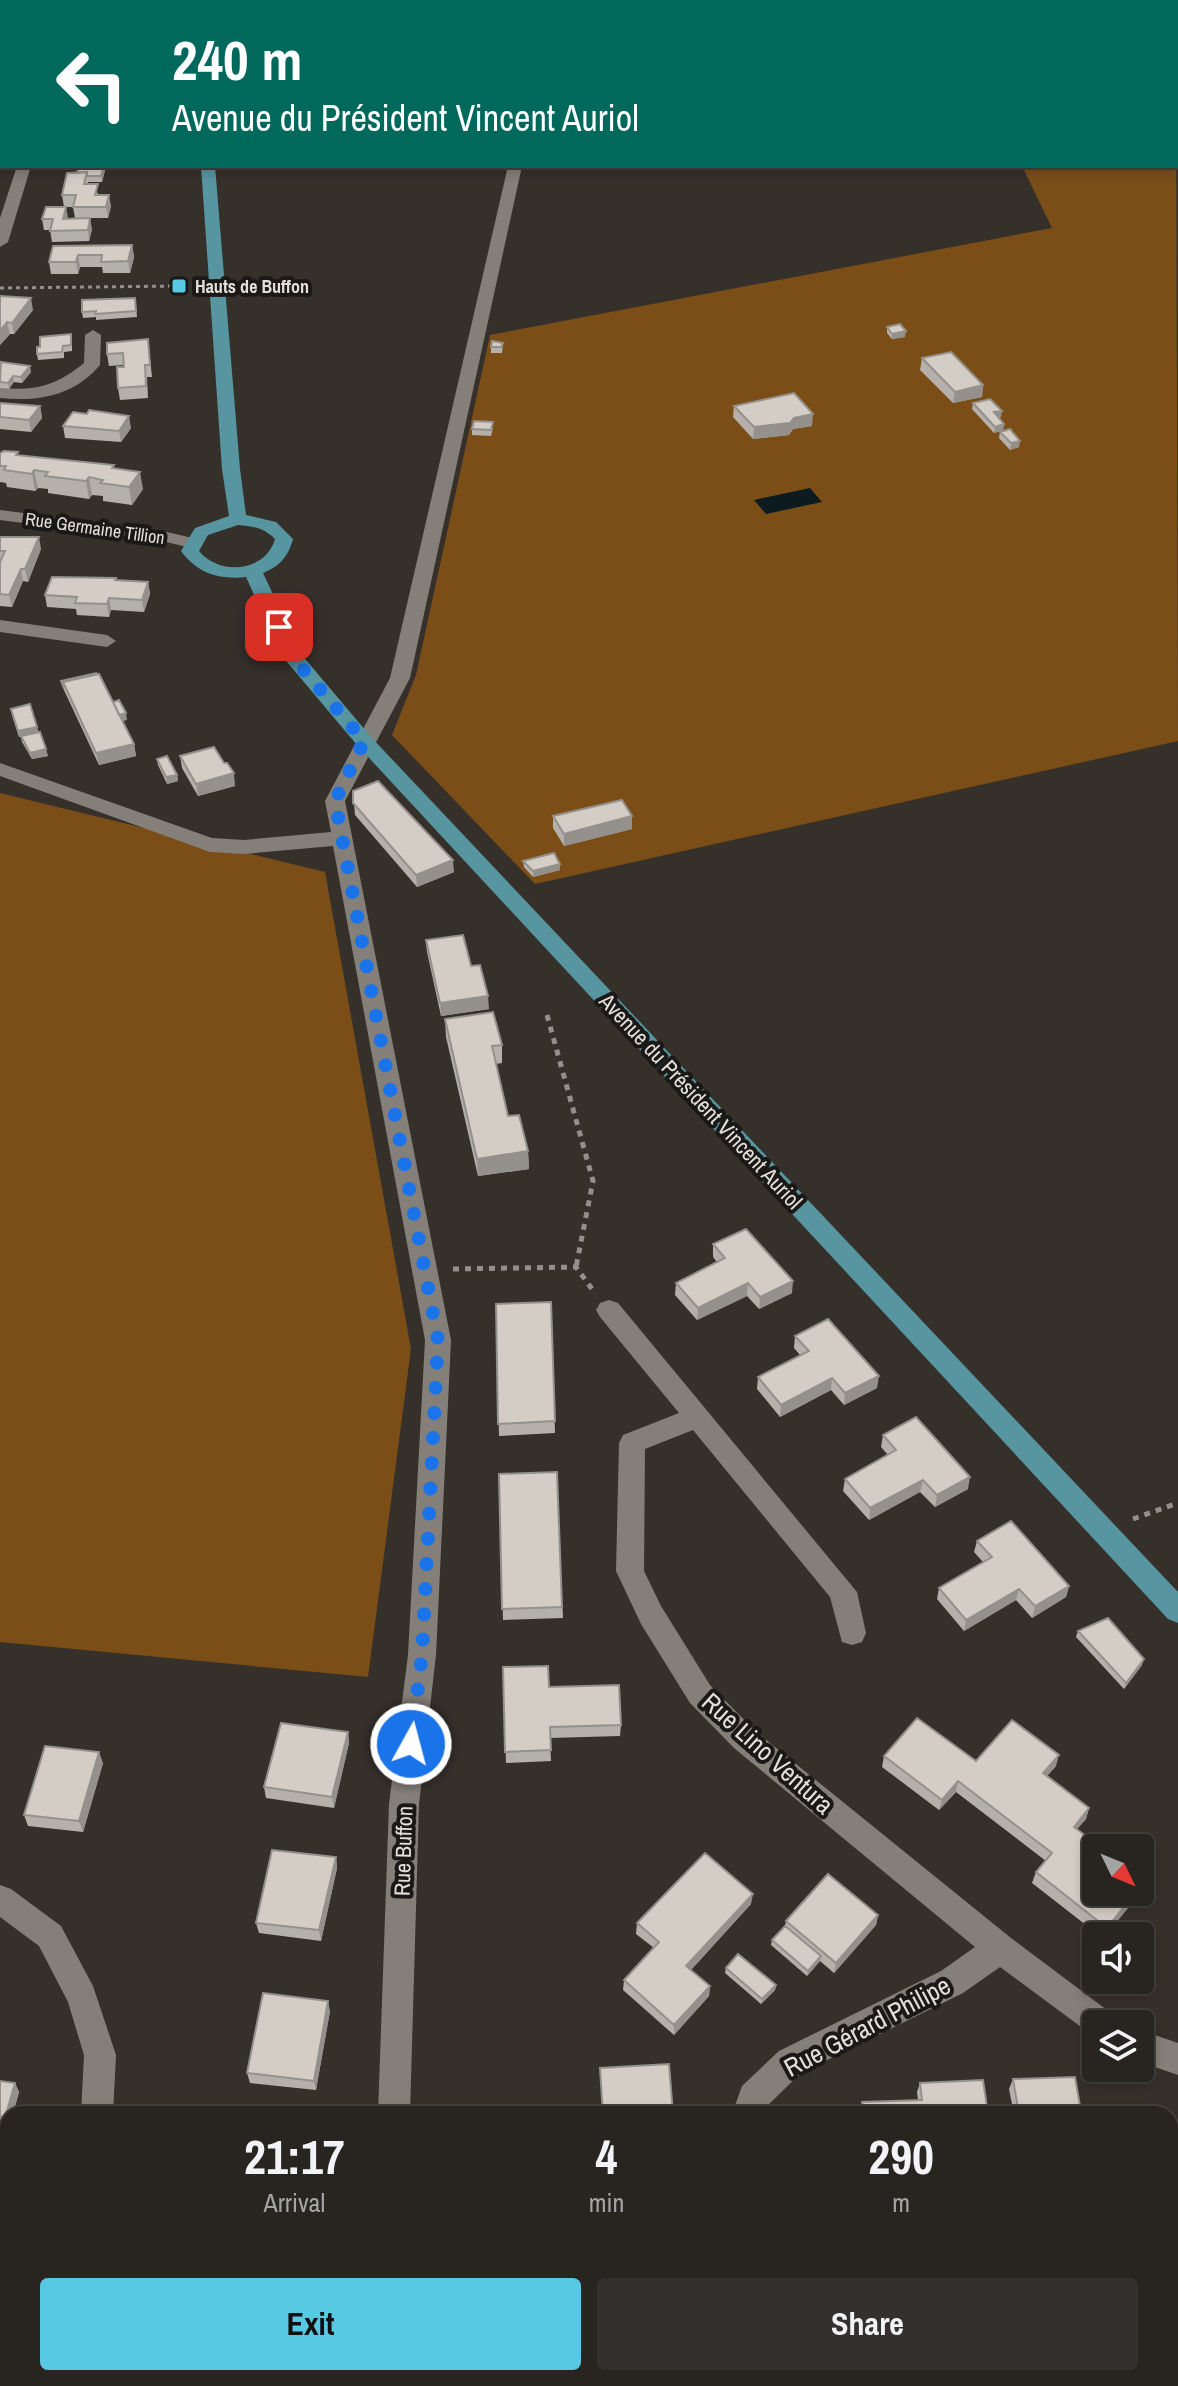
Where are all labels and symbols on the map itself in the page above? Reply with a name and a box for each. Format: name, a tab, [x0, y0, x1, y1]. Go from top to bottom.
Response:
place label: Hauts de Buffon	[195, 274, 309, 299]
marker: Hauts de Buffon	[170, 277, 188, 295]
street label: Rue Germaine Tillion	[24, 506, 166, 550]
pin	[245, 593, 313, 661]
street label: Avenue du Président Vincent Auriol	[592, 986, 809, 1216]
street label: Rue Lino Ventura	[695, 1684, 841, 1822]
position arrow	[369, 1702, 453, 1786]
street label: Rue Buffon	[386, 1806, 420, 1896]
north arrow	[1082, 1834, 1154, 1906]
street label: Rue Gérard Philipe	[778, 1967, 956, 2085]

